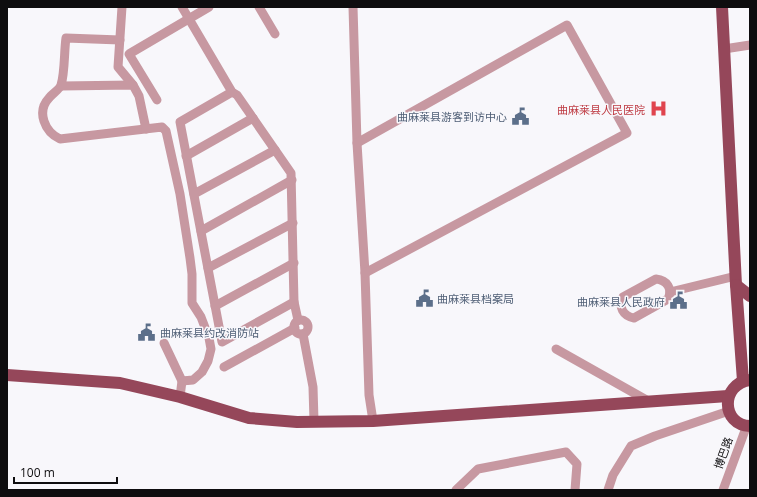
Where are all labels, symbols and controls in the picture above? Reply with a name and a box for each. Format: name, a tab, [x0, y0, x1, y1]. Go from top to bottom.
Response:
hospital icon: 曲麻莱县人民医院	[648, 99, 668, 119]
place label: 曲麻莱县人民医院	[557, 102, 645, 117]
public building icon: 曲麻莱县游客到访中心	[510, 106, 530, 126]
place label: 曲麻莱县游客到访中心	[397, 109, 507, 124]
public building icon: 曲麻莱县档案局	[414, 288, 434, 308]
place label: 曲麻莱县档案局	[437, 291, 514, 306]
public building icon: 曲麻莱县人民政府	[668, 291, 688, 311]
place label: 曲麻莱县人民政府	[577, 294, 665, 309]
public building icon: 曲麻莱县约改消防站	[137, 322, 157, 342]
place label: 曲麻莱县约改消防站	[160, 325, 259, 340]
street label: 博巴路	[710, 435, 736, 471]
scale bar	[14, 459, 117, 485]
text: 100 m	[20, 464, 55, 481]

